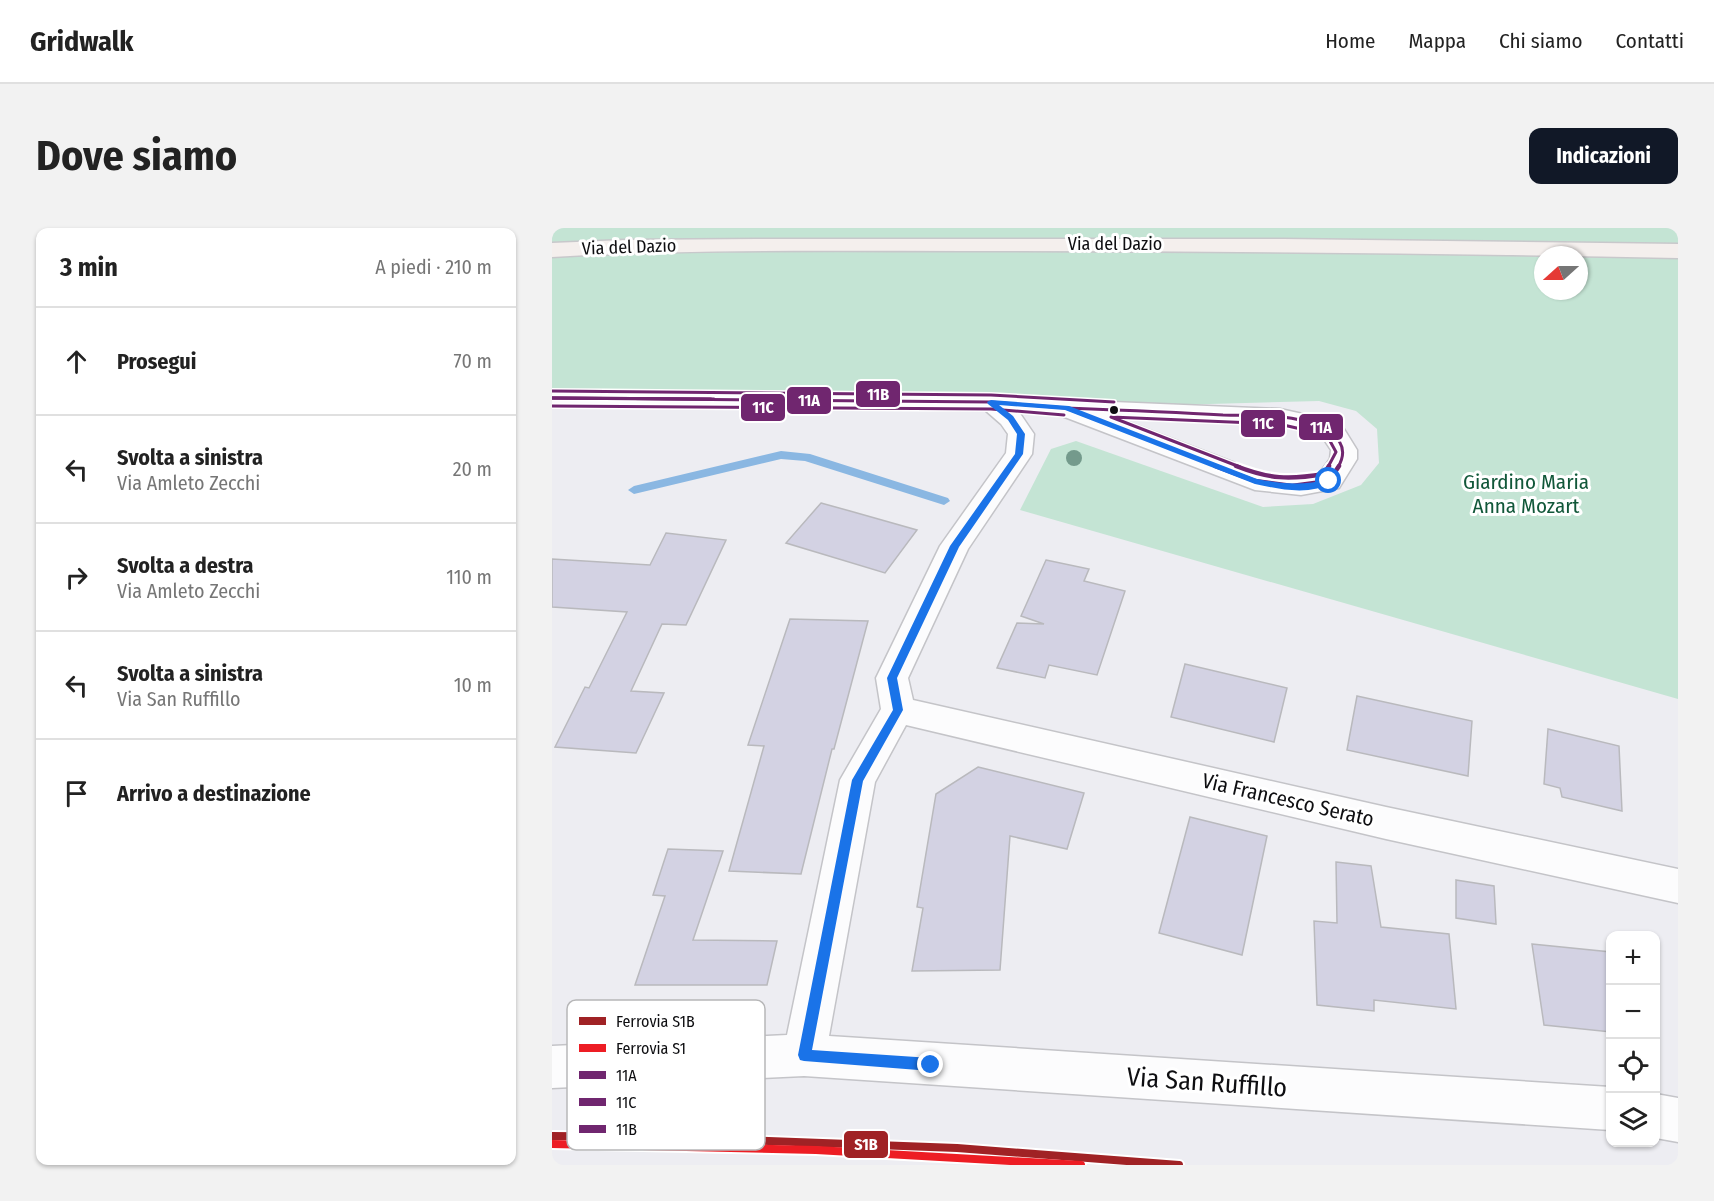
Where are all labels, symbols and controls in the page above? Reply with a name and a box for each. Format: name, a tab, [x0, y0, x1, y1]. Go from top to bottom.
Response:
text: Gridwalk	[30, 25, 134, 58]
text: Home	[1325, 28, 1375, 54]
text: Mappa	[1408, 28, 1466, 54]
text: Chi siamo	[1499, 28, 1583, 54]
text: Contatti	[1616, 28, 1684, 54]
button: Indicazioni	[1529, 128, 1678, 184]
text: Dove siamo	[36, 131, 237, 181]
street label: Via del Dazio	[1068, 233, 1162, 255]
street label: Via del Dazio	[581, 234, 677, 260]
north arrow	[1534, 246, 1588, 300]
text: 3 min	[60, 252, 118, 283]
text: A piedi · 210 m	[375, 255, 492, 279]
icon: ahead	[60, 345, 93, 378]
text: Prosegui	[117, 348, 196, 375]
text: 70 m	[454, 349, 492, 373]
line badge: 11B	[855, 380, 901, 408]
text: 11B	[867, 385, 889, 404]
line badge: 11A	[786, 386, 832, 415]
text: 11A	[798, 391, 820, 410]
line badge: 11C	[740, 393, 786, 422]
text: 11C	[752, 398, 774, 417]
unlabelled marker	[1108, 404, 1120, 416]
line badge: 11C	[1240, 409, 1286, 438]
line badge: 11A	[1298, 413, 1344, 441]
text: 11C	[1252, 414, 1274, 433]
text: 11A	[1310, 418, 1332, 437]
text: Svolta a sinistra	[117, 444, 263, 471]
icon: left	[60, 453, 93, 486]
text: 20 m	[453, 457, 492, 481]
route start	[1315, 467, 1341, 493]
park label: Giardino Maria Anna Mozart	[1463, 469, 1589, 519]
text: Via Amleto Zecchi	[117, 471, 260, 495]
text: Svolta a destra	[117, 552, 254, 579]
icon: right	[60, 561, 93, 594]
text: 110 m	[446, 565, 492, 589]
text: Via Amleto Zecchi	[117, 579, 260, 603]
text: Svolta a sinistra	[117, 660, 263, 687]
icon: left	[60, 669, 93, 702]
text: 10 m	[454, 673, 492, 697]
text: Via San Ruffillo	[117, 687, 241, 711]
street label: Via Francesco Serato	[1200, 768, 1376, 832]
icon: arrive	[60, 777, 93, 810]
text: Arrivo a destinazione	[117, 780, 311, 807]
map controls	[1606, 931, 1660, 1147]
button: +	[1606, 931, 1660, 985]
button: −	[1606, 985, 1660, 1039]
legend	[567, 1000, 765, 1150]
text: Ferrovia S1B	[616, 1012, 695, 1031]
text: Ferrovia S1	[616, 1039, 686, 1058]
button: locate	[1606, 1039, 1660, 1093]
route end	[917, 1051, 943, 1077]
street label: Via San Ruffillo	[1126, 1061, 1288, 1104]
text: 11A	[616, 1066, 637, 1085]
text: 11C	[616, 1093, 636, 1112]
button: layers	[1606, 1093, 1660, 1147]
text: 11B	[616, 1120, 637, 1139]
line badge: S1B	[843, 1130, 889, 1159]
text: S1B	[854, 1135, 878, 1154]

